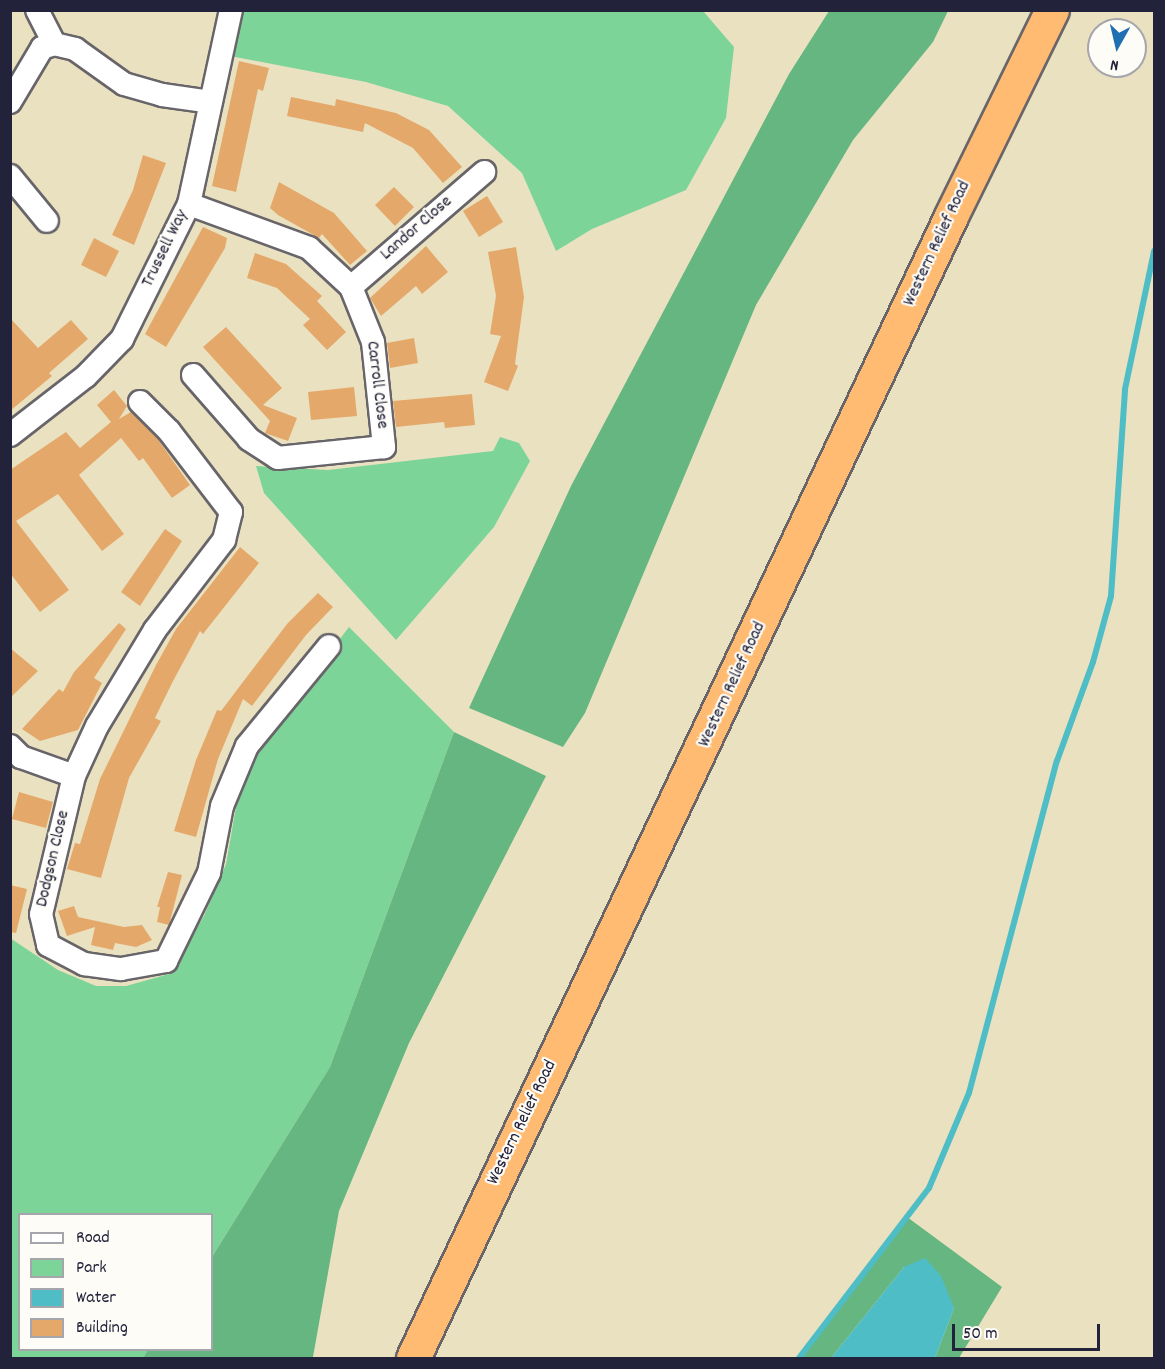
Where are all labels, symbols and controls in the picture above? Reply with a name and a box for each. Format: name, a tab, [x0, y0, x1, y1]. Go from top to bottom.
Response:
north arrow	[1087, 18, 1147, 78]
text: N	[1109, 52, 1120, 76]
street label: Western Relief Road	[900, 178, 976, 310]
street label: Landor Close	[377, 192, 457, 266]
street label: Trussell Way	[138, 207, 194, 291]
street label: Carroll Close	[360, 340, 392, 430]
street label: Western Relief Road	[695, 619, 771, 751]
street label: Dodgson Close	[32, 809, 76, 909]
street label: Western Relief Road	[484, 1057, 562, 1189]
legend	[18, 1213, 213, 1351]
text: Road	[76, 1226, 110, 1251]
text: Park	[76, 1256, 107, 1281]
text: Water	[76, 1286, 116, 1311]
scale bar	[955, 1312, 1104, 1350]
text: Building	[76, 1316, 128, 1341]
text: 50 m	[963, 1322, 998, 1347]

